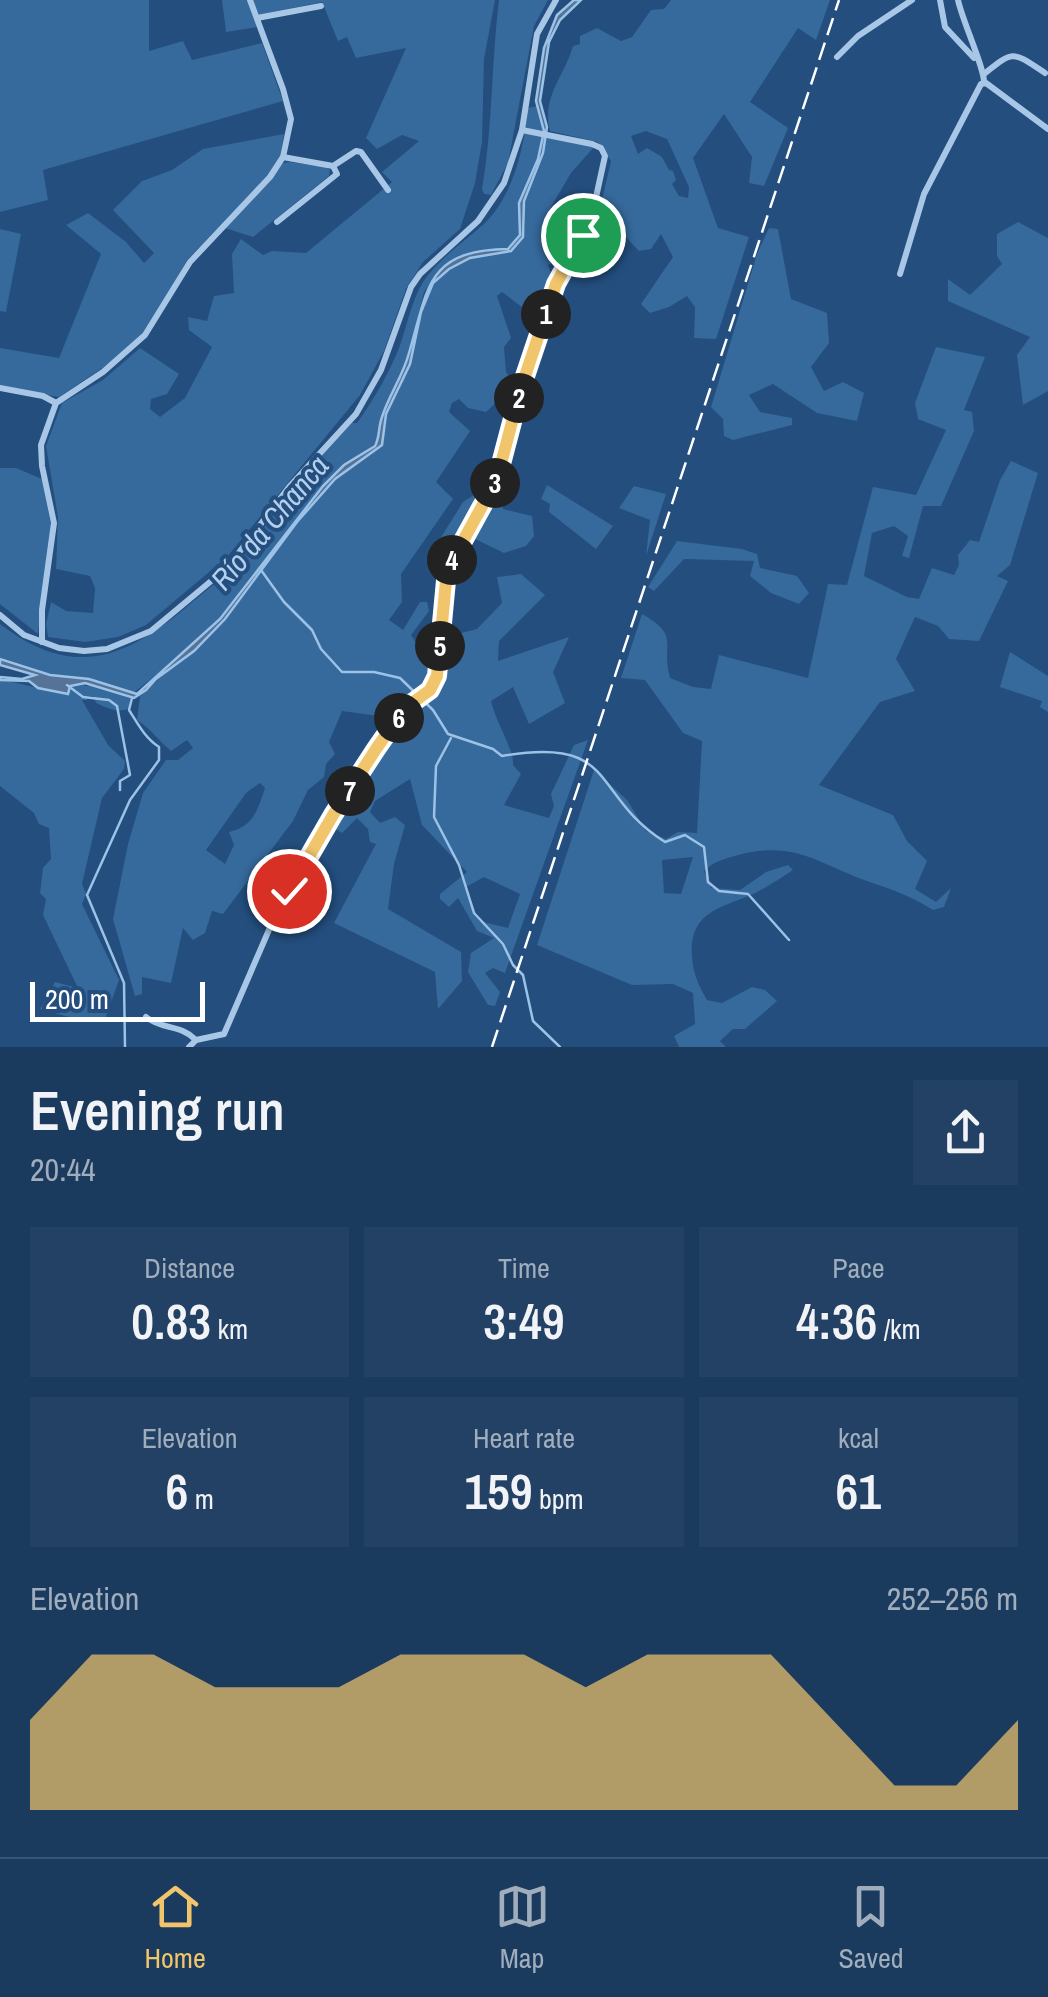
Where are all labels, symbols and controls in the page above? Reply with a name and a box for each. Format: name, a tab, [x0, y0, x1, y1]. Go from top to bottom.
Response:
pin	[541, 193, 626, 278]
icon: arrive	[556, 208, 611, 263]
pin: 1	[521, 289, 571, 339]
text: 1	[540, 295, 552, 333]
pin: 2	[494, 373, 544, 423]
text: 2	[513, 379, 525, 417]
water label: Río da Chanca	[201, 447, 337, 598]
pin: 3	[470, 458, 520, 508]
text: 3	[489, 464, 501, 502]
pin: 4	[427, 535, 477, 585]
text: 4	[446, 541, 458, 579]
pin: 5	[415, 621, 465, 671]
text: 5	[434, 627, 446, 665]
pin: 6	[374, 693, 424, 743]
text: 6	[393, 699, 405, 737]
pin: 7	[325, 766, 375, 816]
text: 7	[344, 772, 356, 810]
pin	[247, 849, 332, 934]
icon: check	[262, 864, 317, 919]
scale bar	[30, 977, 205, 1021]
text: 200 m	[45, 980, 109, 1018]
text: Evening run	[30, 1073, 285, 1147]
button: share	[913, 1080, 1018, 1185]
text: 20:44	[30, 1148, 96, 1191]
text: Distance	[144, 1249, 235, 1287]
text: Time	[498, 1249, 550, 1287]
text: Pace	[832, 1249, 885, 1287]
text: 0.83	[131, 1287, 211, 1355]
text: 3:49	[483, 1287, 565, 1355]
text: 4:36	[796, 1287, 877, 1355]
text: km	[211, 1310, 248, 1348]
text: /km	[877, 1310, 921, 1348]
text: Elevation	[142, 1419, 238, 1457]
text: Heart rate	[473, 1419, 575, 1457]
text: kcal	[838, 1419, 879, 1457]
text: 6	[166, 1457, 188, 1525]
text: 159	[464, 1457, 533, 1525]
text: 61	[836, 1457, 881, 1525]
text: m	[188, 1480, 214, 1518]
text: bpm	[533, 1480, 584, 1518]
text: Elevation	[30, 1577, 139, 1620]
text: 252–256 m	[887, 1577, 1018, 1620]
tab: Home	[144, 1879, 206, 1977]
tab: Map	[495, 1879, 550, 1977]
tab: Saved	[838, 1879, 904, 1977]

